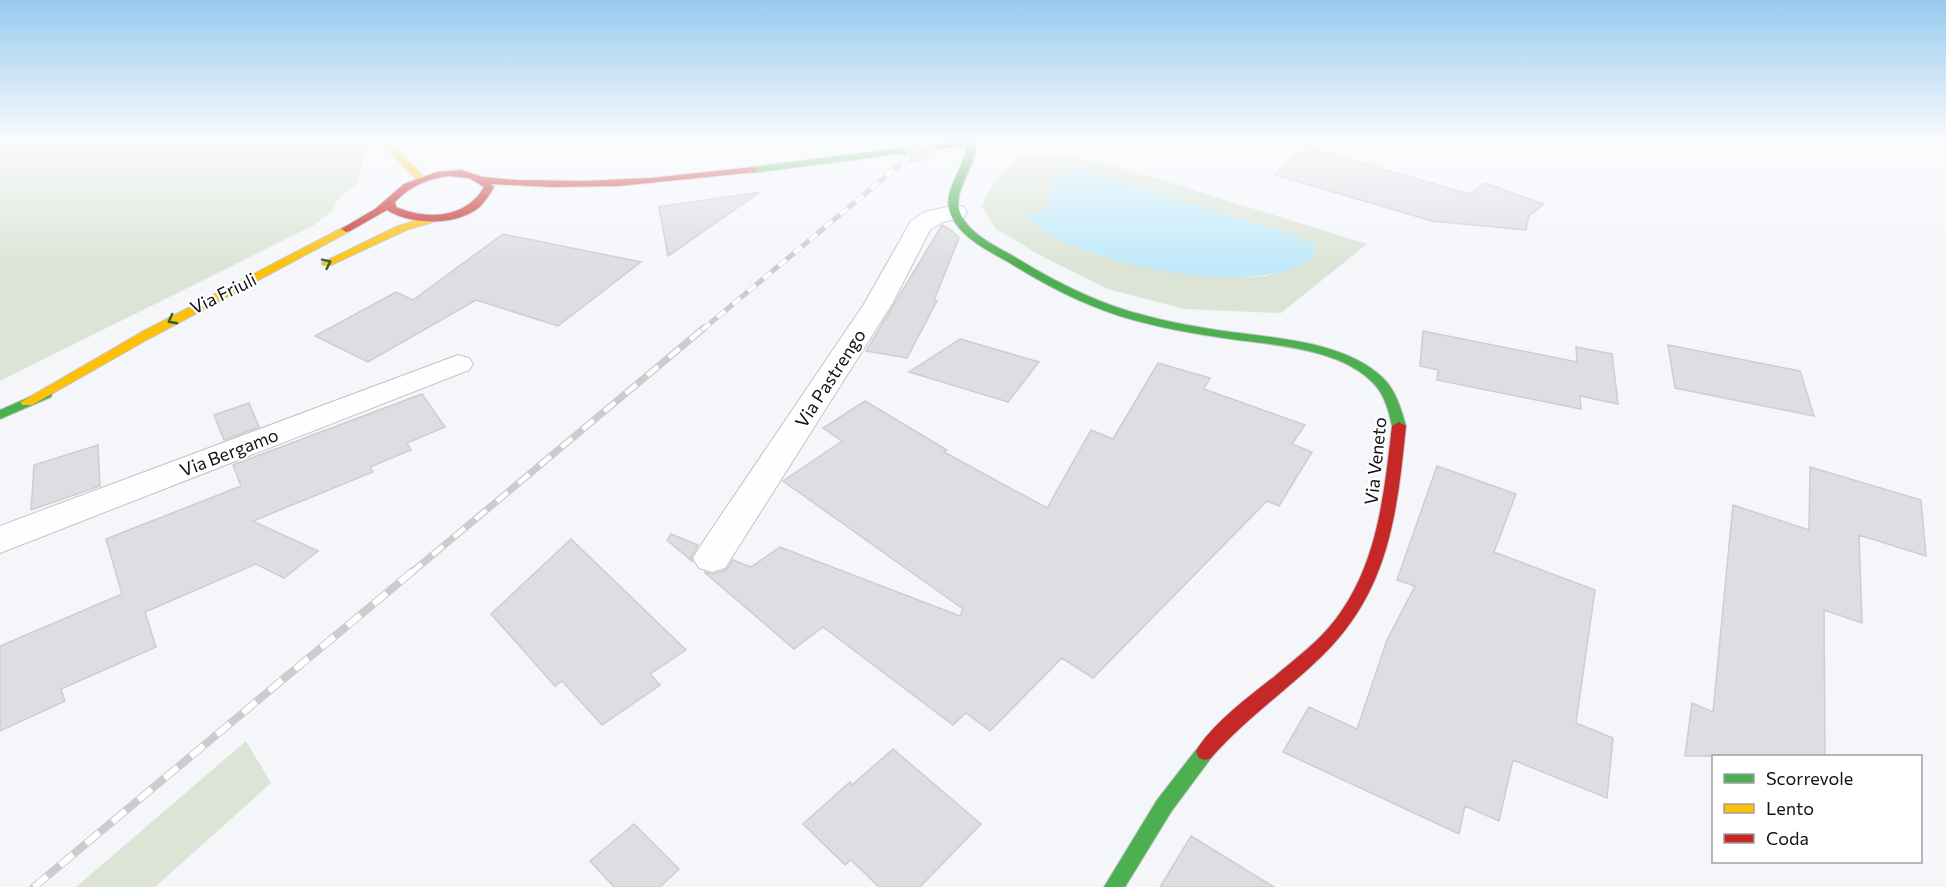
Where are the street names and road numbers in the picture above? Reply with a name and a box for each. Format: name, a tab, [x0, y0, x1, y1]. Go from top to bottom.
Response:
street label: Via Friuli	[186, 268, 260, 318]
street label: Via Pastrengo	[790, 325, 870, 431]
street label: Via Veneto	[1359, 416, 1391, 506]
street label: Via Bergamo	[177, 423, 281, 481]

